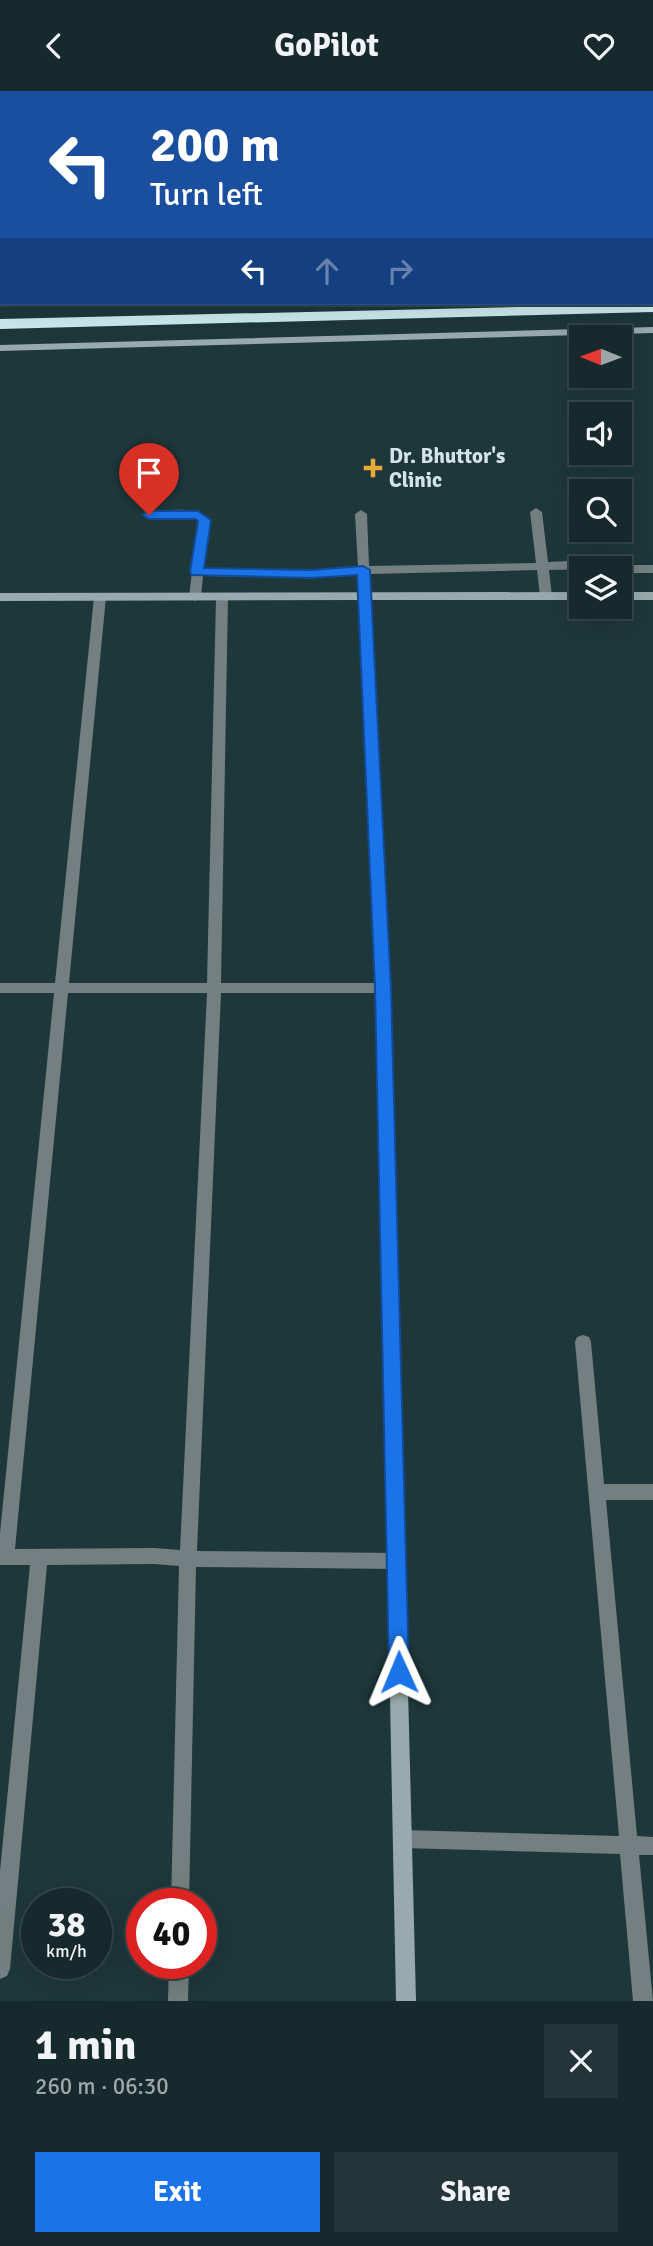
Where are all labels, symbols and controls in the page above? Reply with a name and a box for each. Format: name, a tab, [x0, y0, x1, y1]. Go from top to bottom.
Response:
text: GoPilot	[274, 26, 379, 65]
icon: back	[35, 27, 73, 65]
icon: heart	[580, 27, 618, 65]
text: 200 m	[150, 115, 280, 175]
icon: left	[35, 119, 126, 210]
text: Turn left	[150, 175, 263, 214]
icon: left	[235, 252, 273, 290]
icon: ahead	[308, 252, 346, 290]
icon: right	[381, 252, 419, 290]
north arrow	[569, 325, 632, 389]
map controls	[569, 325, 632, 619]
button: sound	[569, 402, 632, 465]
pin	[119, 443, 179, 515]
place label: Dr. Bhuttor's Clinic	[389, 443, 505, 493]
icon: arrive	[130, 454, 168, 492]
marker: Dr. Bhuttor's Clinic	[363, 458, 383, 478]
button: search	[569, 479, 632, 542]
button: layers	[569, 556, 632, 619]
position arrow	[362, 1635, 436, 1709]
speed limit sign: 40	[126, 1888, 217, 1979]
text: 38	[48, 1903, 85, 1946]
text: km/h	[46, 1940, 87, 1962]
text: 1 min	[35, 2020, 136, 2071]
button: close	[544, 2024, 618, 2098]
text: 260 m · 06:30	[35, 2072, 169, 2101]
button: Exit	[35, 2152, 320, 2232]
button: Share	[334, 2152, 618, 2232]

